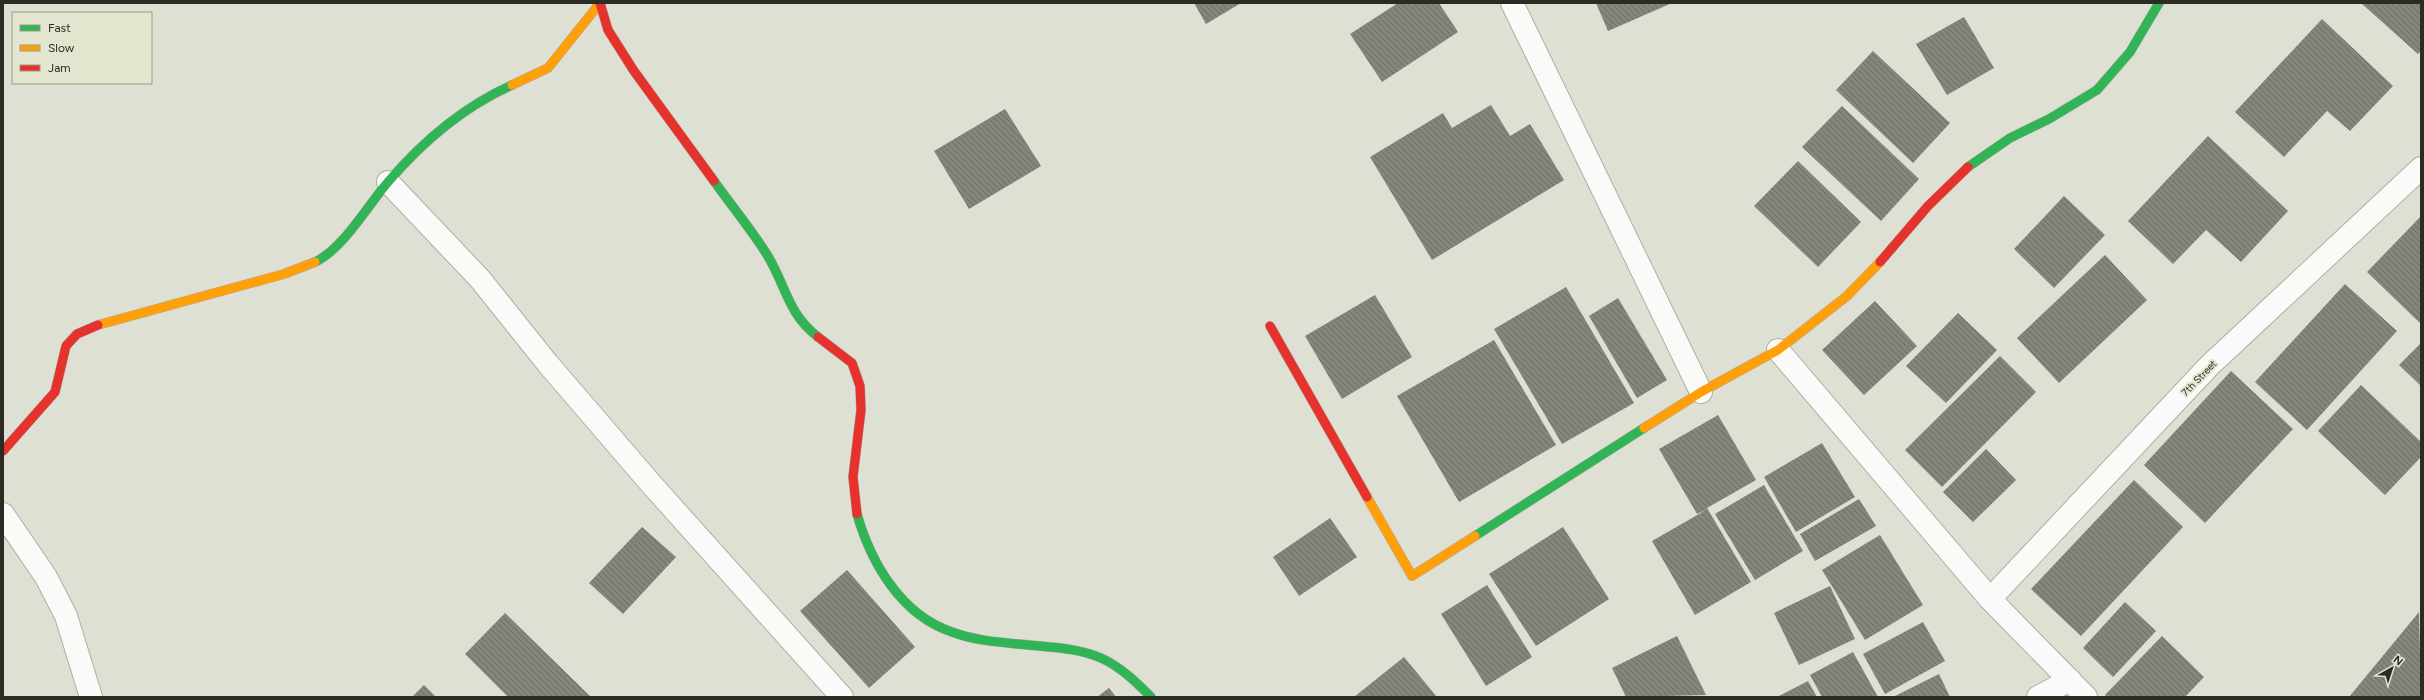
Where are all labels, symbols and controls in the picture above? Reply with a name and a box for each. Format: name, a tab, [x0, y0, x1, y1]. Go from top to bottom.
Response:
legend	[12, 12, 152, 84]
text: Fast	[48, 21, 71, 35]
text: Slow	[48, 41, 75, 55]
text: Jam	[48, 61, 71, 75]
street label: 7th Street	[2179, 357, 2220, 399]
north arrow	[2372, 648, 2412, 688]
text: N	[2391, 653, 2405, 668]

